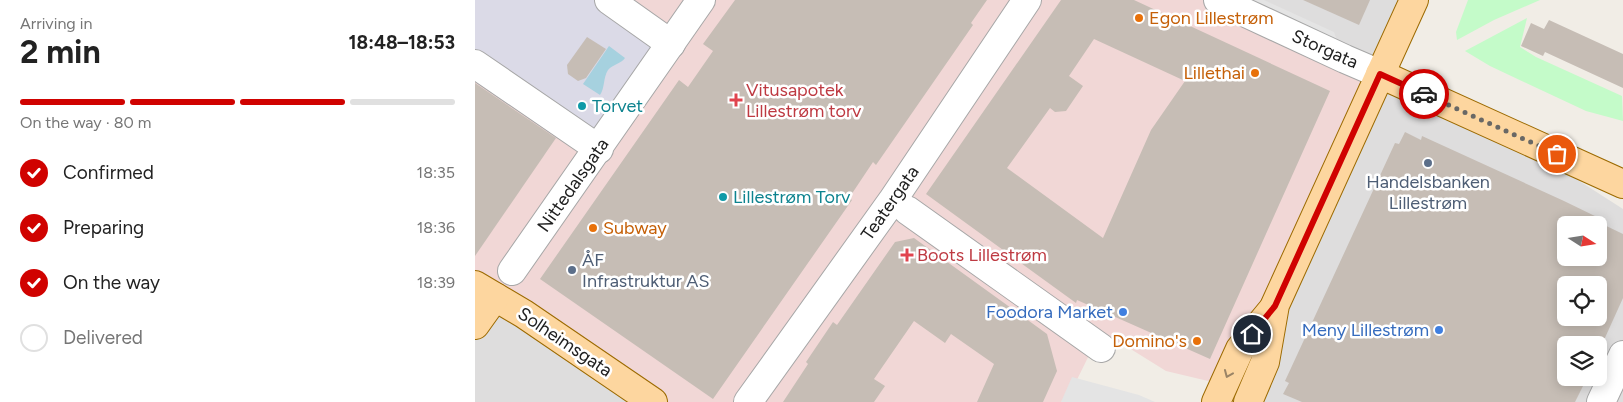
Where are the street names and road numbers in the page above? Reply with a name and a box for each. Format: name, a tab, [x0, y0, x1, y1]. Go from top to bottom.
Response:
street label: Storgata	[1289, 25, 1361, 73]
street label: Nittedalsgata	[533, 134, 613, 236]
street label: Teatergata	[856, 161, 924, 245]
street label: Solheimsgata	[514, 302, 616, 382]

